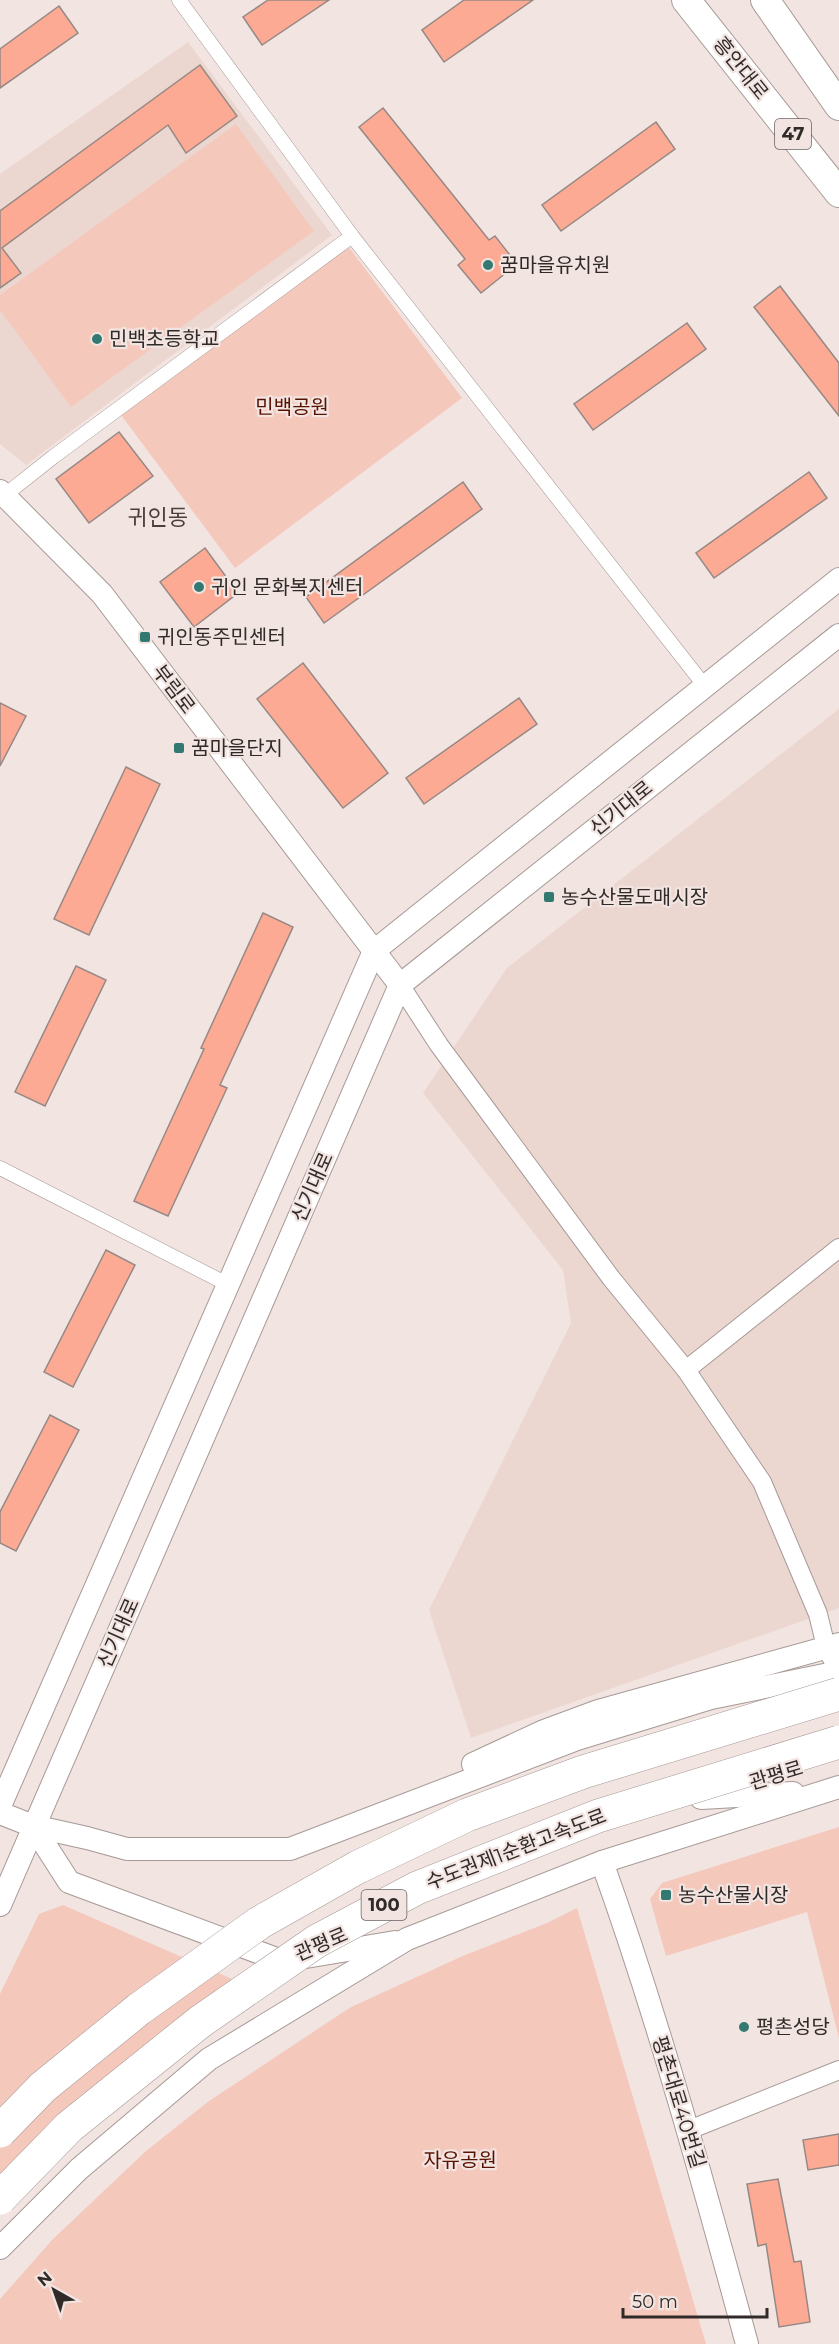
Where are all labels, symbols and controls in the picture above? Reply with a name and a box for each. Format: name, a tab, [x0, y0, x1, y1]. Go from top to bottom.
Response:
street label: 흥안대로	[709, 32, 773, 104]
road number: 47	[775, 119, 811, 149]
place label: 꿈마을유치원	[500, 253, 610, 277]
marker: 꿈마을유치원	[481, 258, 495, 272]
place label: 민백초등학교	[109, 327, 219, 351]
marker: 민백초등학교	[90, 332, 104, 346]
park label: 민백공원	[255, 395, 329, 419]
district label: 귀인동	[128, 504, 188, 531]
place label: 귀인 문화복지센터	[211, 575, 363, 599]
marker: 귀인 문화복지센터	[192, 580, 206, 594]
place label: 귀인동주민센터	[157, 625, 286, 649]
marker: 귀인동주민센터	[138, 630, 152, 644]
street label: 부림로	[148, 660, 200, 718]
place label: 꿈마을단지	[191, 736, 283, 760]
marker: 꿈마을단지	[172, 741, 186, 755]
street label: 신기대로	[585, 776, 657, 840]
place label: 농수산물도매시장	[561, 885, 708, 909]
marker: 농수산물도매시장	[542, 890, 556, 904]
street label: 신기대로	[286, 1148, 338, 1226]
street label: 신기대로	[92, 1594, 144, 1672]
street label: 관평로	[746, 1755, 806, 1795]
street label: 수도권제1순환고속도로	[422, 1804, 610, 1894]
place label: 농수산물시장	[678, 1883, 788, 1907]
marker: 농수산물시장	[659, 1888, 673, 1902]
road number: 100	[362, 1890, 406, 1920]
street label: 관평로	[291, 1922, 351, 1966]
place label: 평촌성당	[756, 2015, 830, 2039]
marker: 평촌성당	[737, 2020, 751, 2034]
street label: 평촌대로40번길	[648, 2033, 710, 2171]
park label: 자유공원	[423, 2148, 497, 2172]
north arrow	[24, 2260, 84, 2320]
text: N	[34, 2267, 56, 2290]
scale bar	[623, 2281, 767, 2319]
text: 50 m	[632, 2291, 678, 2313]

